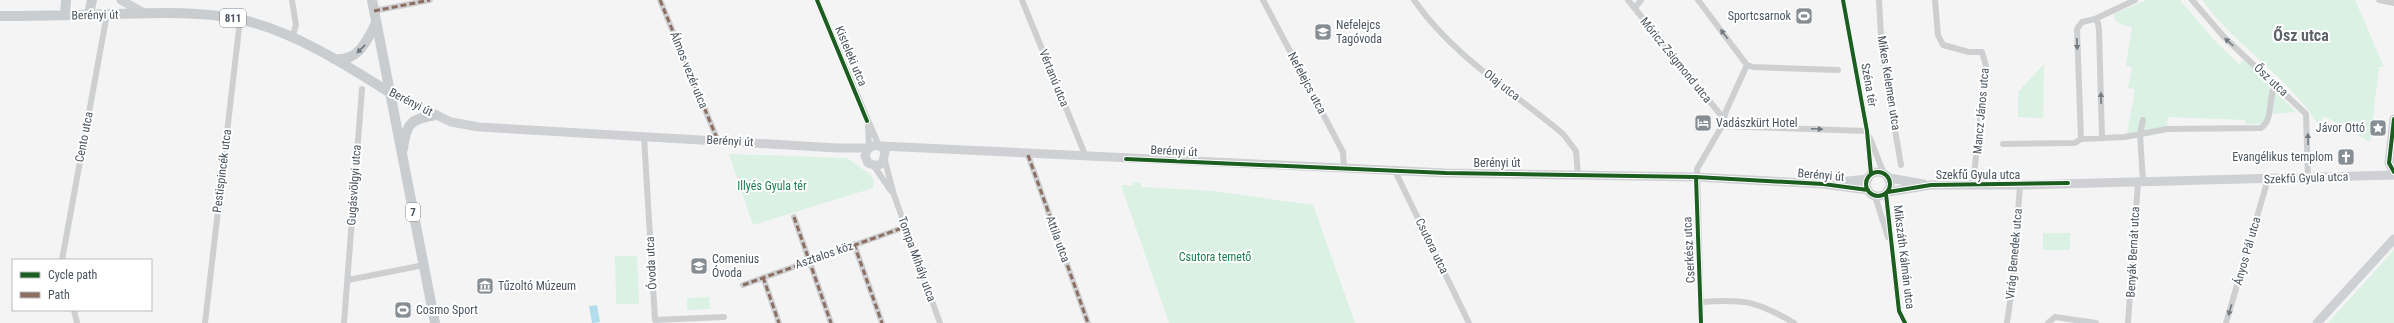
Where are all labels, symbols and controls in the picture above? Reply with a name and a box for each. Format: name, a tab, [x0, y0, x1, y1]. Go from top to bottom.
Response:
sports icon: Sportcsarnok	[1794, 6, 1814, 26]
street label: Berényi út	[71, 8, 119, 22]
road number: 811	[220, 9, 246, 27]
place label: Sportcsarnok	[1728, 9, 1792, 23]
street label: Móricz Zsigmond utca	[1637, 15, 1715, 106]
place label: Nefelejcs Tagóvoda	[1336, 18, 1382, 46]
school or university icon: Nefelejcs Tagóvoda	[1313, 22, 1333, 42]
street label: Kisteleki utca	[832, 24, 870, 88]
district label: Ősz utca	[2273, 26, 2329, 45]
one-way arrow	[1719, 28, 1728, 39]
street label: Álmos vezér utca	[667, 29, 712, 111]
street label: Mikes Kelemen utca	[1875, 35, 1903, 131]
one-way arrow	[2074, 38, 2080, 51]
one-way arrow	[2225, 38, 2234, 47]
one-way arrow	[356, 44, 366, 54]
street label: Vértanú utca	[1036, 47, 1072, 109]
street label: Nefelejcs utca	[1285, 50, 1329, 116]
street label: Ősz utca	[2251, 60, 2292, 99]
street label: Széna tér	[1858, 62, 1880, 108]
street label: Olaj utca	[1481, 67, 1523, 104]
street label: Mancz János utca	[1970, 67, 1992, 155]
street label: Berényi út	[387, 85, 436, 119]
one-way arrow	[2098, 91, 2104, 104]
street label: Cento utca	[72, 110, 96, 163]
hotel icon: Vadászkürt Hotel	[1693, 113, 1713, 133]
place label: Vadászkürt Hotel	[1716, 116, 1798, 130]
place icon: Jávor Ottó	[2368, 118, 2388, 138]
place label: Jávor Ottó	[2316, 121, 2365, 135]
one-way arrow	[1811, 126, 1823, 133]
street label: Pestispincék utca	[210, 128, 234, 213]
one-way arrow	[2305, 132, 2311, 145]
street label: Berényi út	[706, 133, 754, 149]
street label: Berényi út	[1150, 143, 1198, 159]
street label: Gugásvölgyi utca	[344, 144, 364, 226]
church icon: Evangélikus templom	[2336, 147, 2356, 167]
place label: Evangélikus templom	[2232, 150, 2333, 164]
street label: Berényi út	[1473, 156, 1521, 170]
street label: Berényi út	[1797, 166, 1845, 184]
street label: Szekfű Gyula utca	[1936, 168, 2021, 182]
street label: Szekfű Gyula utca	[2263, 170, 2349, 186]
park label: Illyés Gyula tér	[737, 179, 807, 193]
road number: 7	[406, 203, 420, 221]
street label: Mikszáth Kálmán utca	[1891, 204, 1917, 310]
street label: Benyák Bernát utca	[2124, 206, 2142, 298]
street label: Virág Benedek utca	[2003, 208, 2025, 300]
street label: Tompa Mihály utca	[895, 214, 939, 304]
street label: Attila utca	[1043, 214, 1073, 264]
street label: Ányos Pál utca	[2230, 215, 2263, 287]
street label: Csutora utca	[1413, 216, 1452, 276]
street label: Cserkész utca	[1680, 216, 1698, 284]
street label: Óvoda utca	[642, 236, 659, 290]
street label: Asztalos köz	[793, 239, 855, 271]
park label: Csutora temető	[1179, 250, 1251, 264]
place label: Comenius Óvoda	[712, 252, 759, 280]
school or university icon: Comenius Óvoda	[689, 256, 709, 276]
legend	[12, 259, 152, 311]
text: Cycle path	[48, 268, 98, 282]
museum icon: Tűzoltó Múzeum	[475, 276, 495, 296]
place label: Tűzoltó Múzeum	[498, 279, 576, 293]
text: Path	[48, 288, 70, 302]
sports icon: Cosmo Sport	[393, 300, 413, 320]
place label: Cosmo Sport	[416, 303, 478, 317]
one-way arrow	[2227, 305, 2233, 317]

